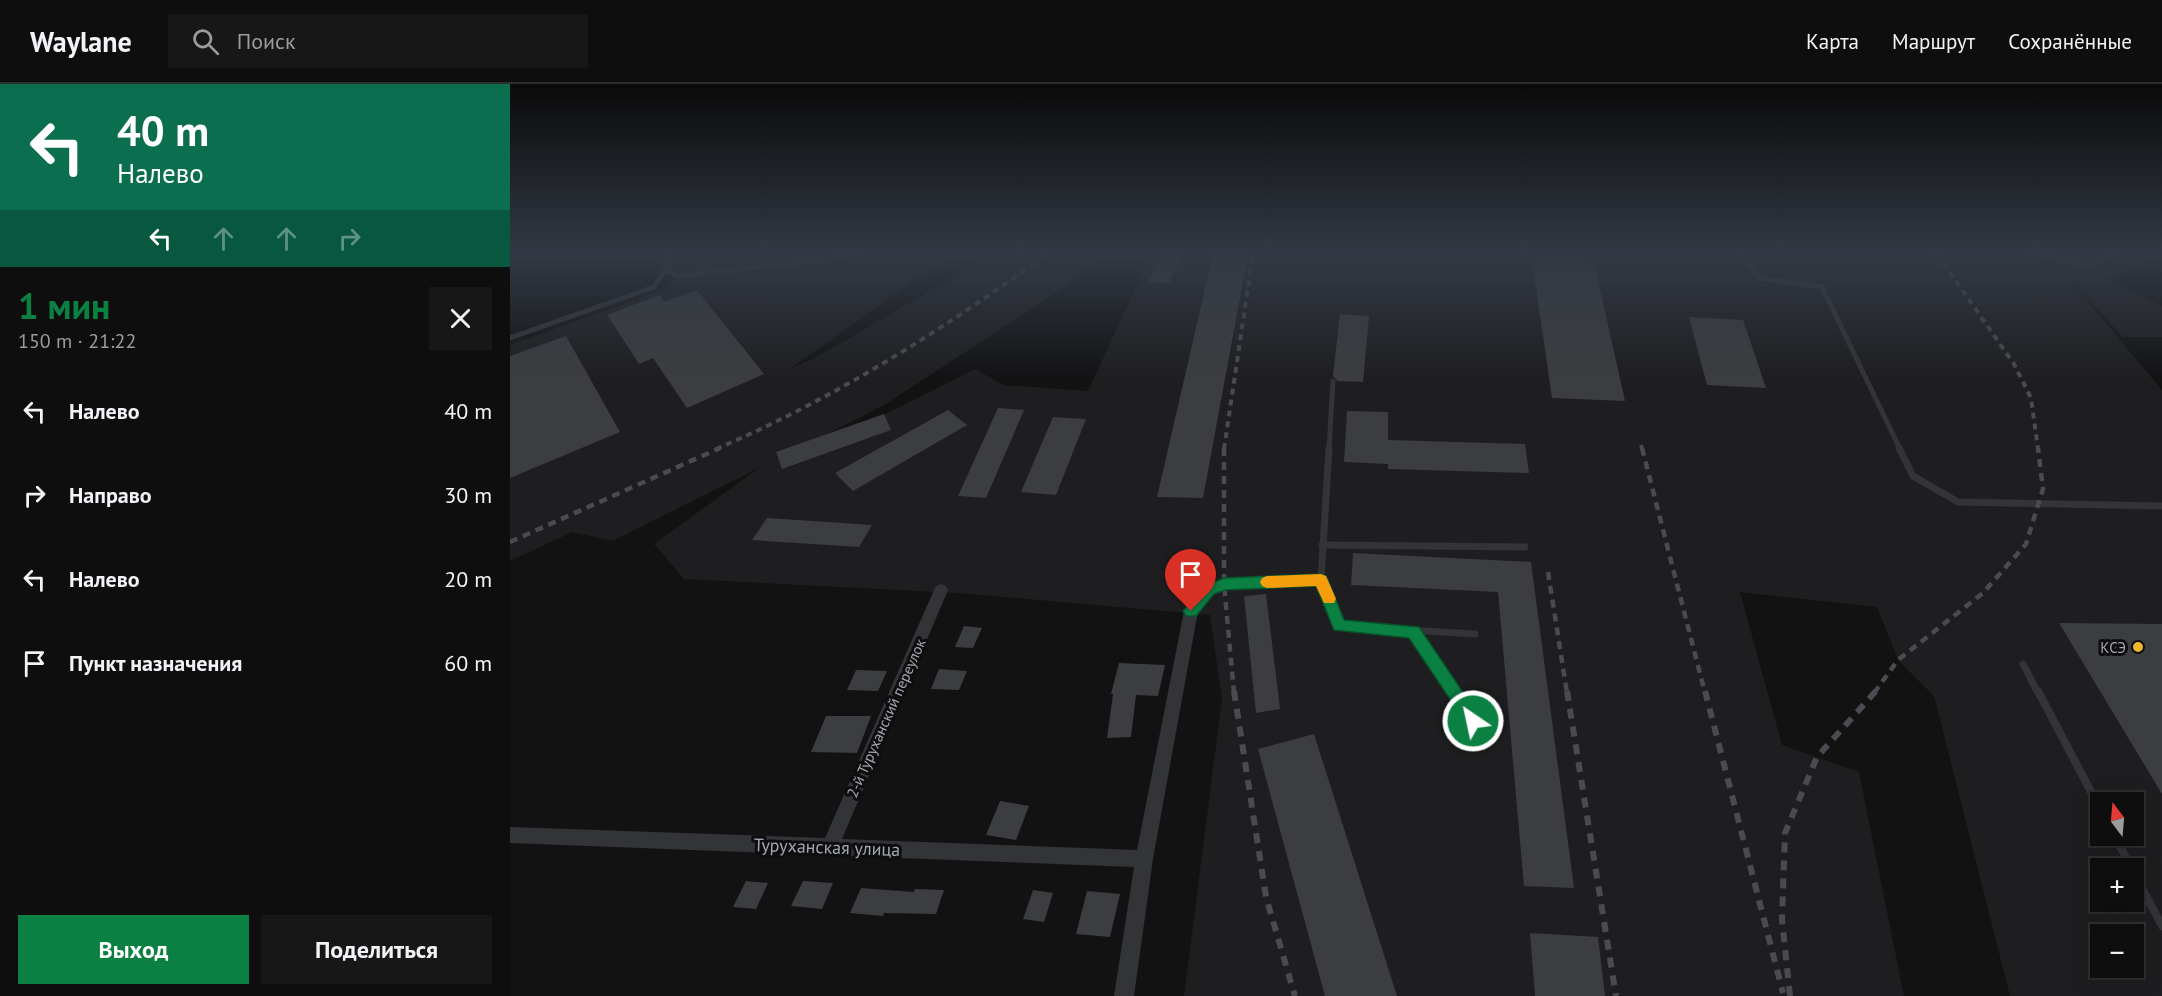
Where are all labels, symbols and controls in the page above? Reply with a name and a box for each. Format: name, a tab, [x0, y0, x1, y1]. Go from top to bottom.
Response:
search box	[168, 14, 588, 68]
text: Waylane	[30, 23, 132, 60]
icon: search	[189, 25, 222, 58]
text: Поиск	[237, 27, 295, 55]
text: Карта	[1806, 28, 1859, 55]
text: Маршрут	[1892, 28, 1975, 55]
text: Сохранённые	[2008, 28, 2132, 55]
text: 40 m	[117, 103, 209, 158]
icon: left	[18, 108, 96, 186]
text: Налево	[117, 156, 204, 190]
icon: left	[144, 222, 177, 255]
icon: ahead	[207, 222, 240, 255]
icon: ahead	[270, 222, 303, 255]
icon: right	[333, 222, 366, 255]
text: 1 мин	[18, 282, 110, 329]
button: close	[429, 287, 492, 350]
text: 150 m · 21:22	[18, 328, 136, 354]
icon: left	[18, 395, 51, 428]
text: Налево	[69, 397, 140, 425]
text: 40 m	[444, 397, 492, 425]
icon: right	[18, 479, 51, 512]
text: Направо	[69, 481, 152, 509]
text: 30 m	[444, 481, 492, 509]
pin	[1165, 549, 1216, 611]
icon: arrive	[1174, 558, 1207, 591]
icon: left	[18, 563, 51, 596]
text: Налево	[69, 565, 140, 593]
text: 20 m	[444, 565, 492, 593]
street label: 2-й Туруханский переулок	[842, 635, 930, 800]
place label: КСЭ	[2100, 638, 2126, 657]
marker: КСЭ	[2131, 640, 2145, 654]
icon: arrive	[18, 647, 51, 680]
text: Пункт назначения	[69, 649, 242, 677]
text: 60 m	[444, 649, 492, 677]
position arrow	[1441, 689, 1505, 753]
north arrow	[2090, 792, 2144, 846]
map controls	[2090, 792, 2144, 978]
street label: Туруханская улица	[753, 833, 901, 861]
button: +	[2090, 858, 2144, 912]
button: Выход	[18, 915, 249, 984]
button: Поделиться	[261, 915, 492, 984]
button: −	[2090, 924, 2144, 978]

